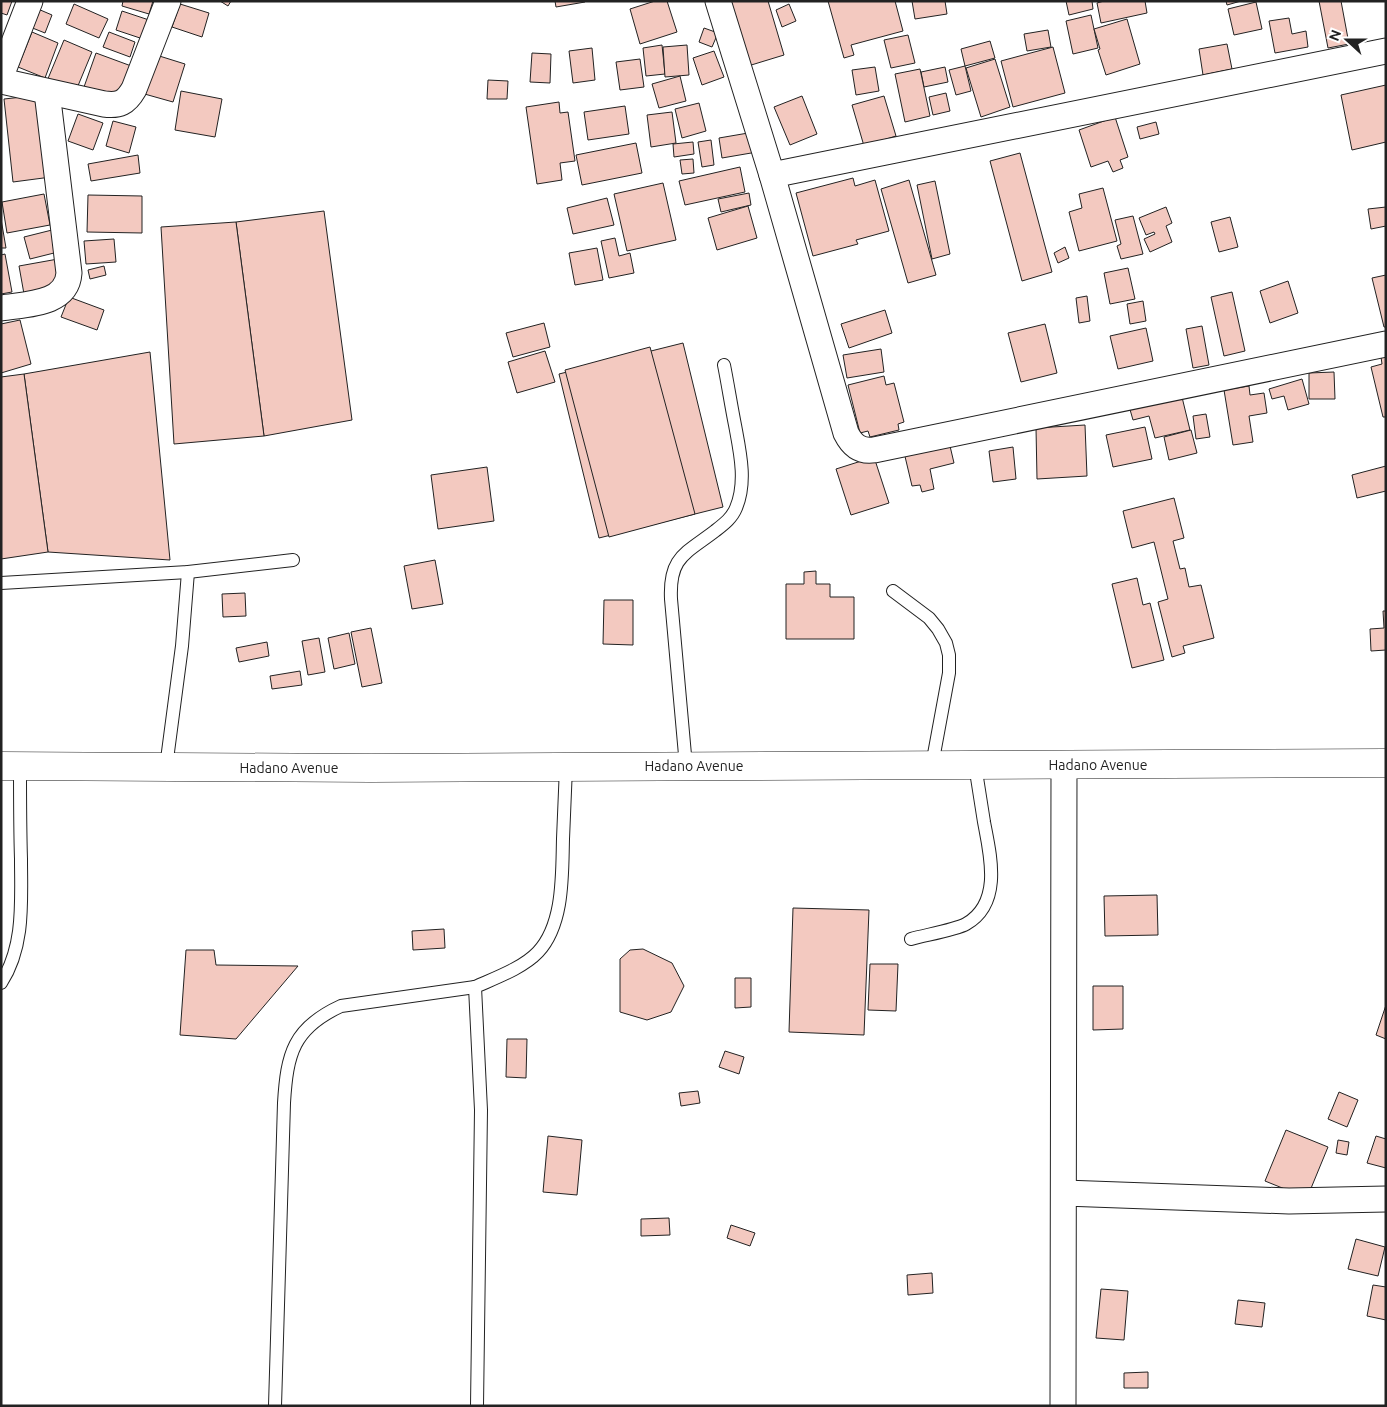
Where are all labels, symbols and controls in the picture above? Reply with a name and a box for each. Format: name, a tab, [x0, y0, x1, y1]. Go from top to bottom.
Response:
north arrow	[1322, 15, 1372, 65]
text: N	[1326, 28, 1344, 43]
street label: Hadano Avenue	[1049, 757, 1147, 773]
street label: Hadano Avenue	[645, 758, 743, 774]
street label: Hadano Avenue	[240, 760, 338, 776]

